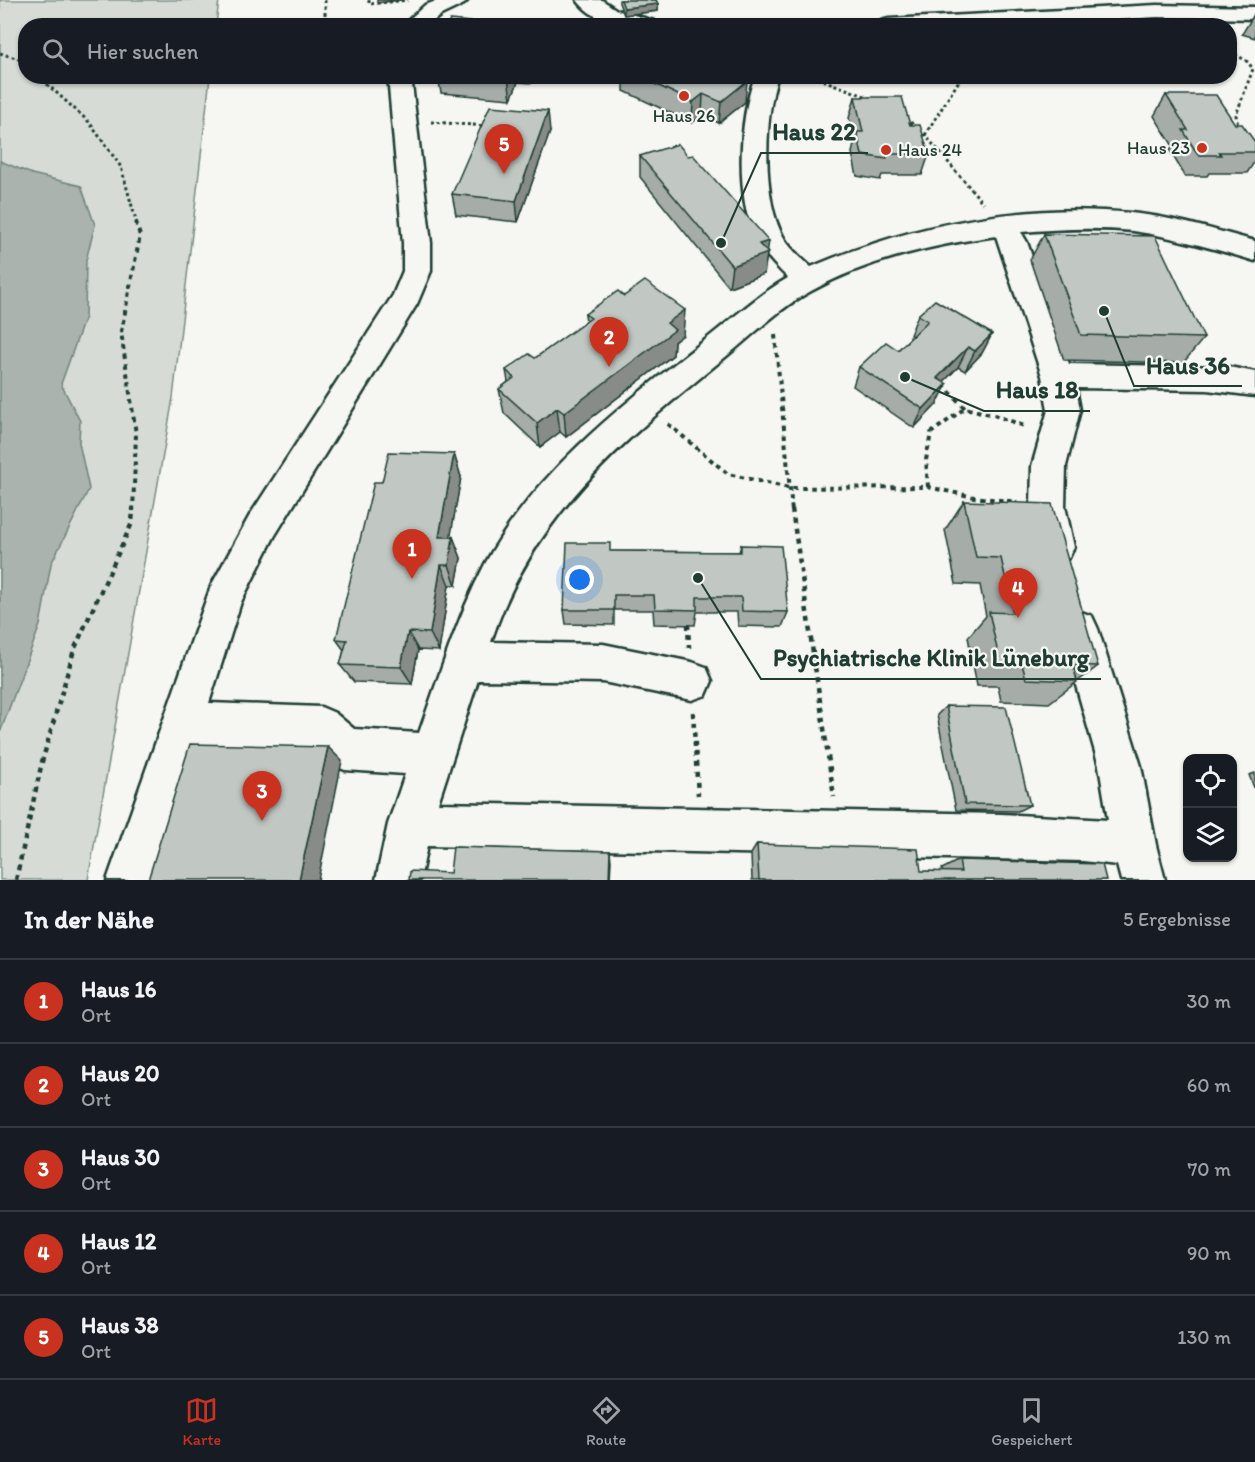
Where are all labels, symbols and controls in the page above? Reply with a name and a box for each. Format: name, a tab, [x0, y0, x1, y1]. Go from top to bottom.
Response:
search box	[18, 18, 1237, 84]
icon: search	[39, 35, 72, 68]
text: Hier suchen	[87, 38, 198, 65]
marker: Haus 26	[677, 89, 691, 103]
place label: Haus 26	[653, 105, 715, 127]
callout: Haus 22	[761, 111, 868, 153]
text: Haus 22	[772, 117, 856, 146]
pin: 5	[484, 124, 524, 174]
place label: Haus 23	[1127, 137, 1190, 159]
place label: Haus 24	[898, 139, 962, 161]
marker: Haus 23	[1195, 141, 1209, 155]
marker: Haus 24	[879, 143, 893, 157]
pin: 2	[590, 318, 628, 367]
callout: Haus 36	[1134, 344, 1242, 386]
text: Haus 36	[1146, 351, 1230, 380]
callout: Haus 18	[984, 369, 1090, 411]
text: Haus 18	[996, 375, 1078, 404]
pin: 1	[392, 530, 432, 579]
your location	[565, 565, 594, 594]
pin: 4	[998, 568, 1038, 618]
callout: Psychiatrische Klinik Lüneburg	[761, 637, 1101, 679]
text: Psychiatrische Klinik Lüneburg	[773, 643, 1090, 673]
map controls	[1183, 754, 1237, 862]
button: locate	[1183, 754, 1237, 808]
pin: 3	[242, 772, 282, 821]
button: layers	[1183, 808, 1237, 862]
text: In der Nähe	[24, 903, 154, 935]
text: 5 Ergebnisse	[1123, 907, 1231, 931]
text: Haus 16	[81, 976, 156, 1003]
text: 1	[39, 989, 48, 1013]
text: 30 m	[1186, 989, 1231, 1013]
text: Ort	[81, 1003, 111, 1027]
text: Haus 20	[81, 1060, 160, 1087]
text: 2	[38, 1073, 49, 1097]
text: 60 m	[1187, 1073, 1231, 1097]
text: Ort	[81, 1087, 111, 1111]
text: Haus 30	[81, 1144, 160, 1171]
text: 3	[38, 1157, 49, 1181]
text: 70 m	[1187, 1157, 1231, 1181]
text: Ort	[81, 1171, 111, 1195]
text: Haus 12	[81, 1228, 156, 1255]
text: 4	[37, 1241, 50, 1265]
text: 90 m	[1187, 1241, 1231, 1265]
text: Ort	[81, 1255, 111, 1279]
text: Haus 38	[81, 1312, 158, 1339]
text: 5	[38, 1325, 49, 1349]
text: 130 m	[1177, 1325, 1231, 1349]
text: Ort	[81, 1339, 111, 1363]
tab: Karte	[183, 1394, 221, 1449]
tab: Route	[586, 1394, 626, 1449]
tab: Gespeichert	[991, 1394, 1072, 1449]

